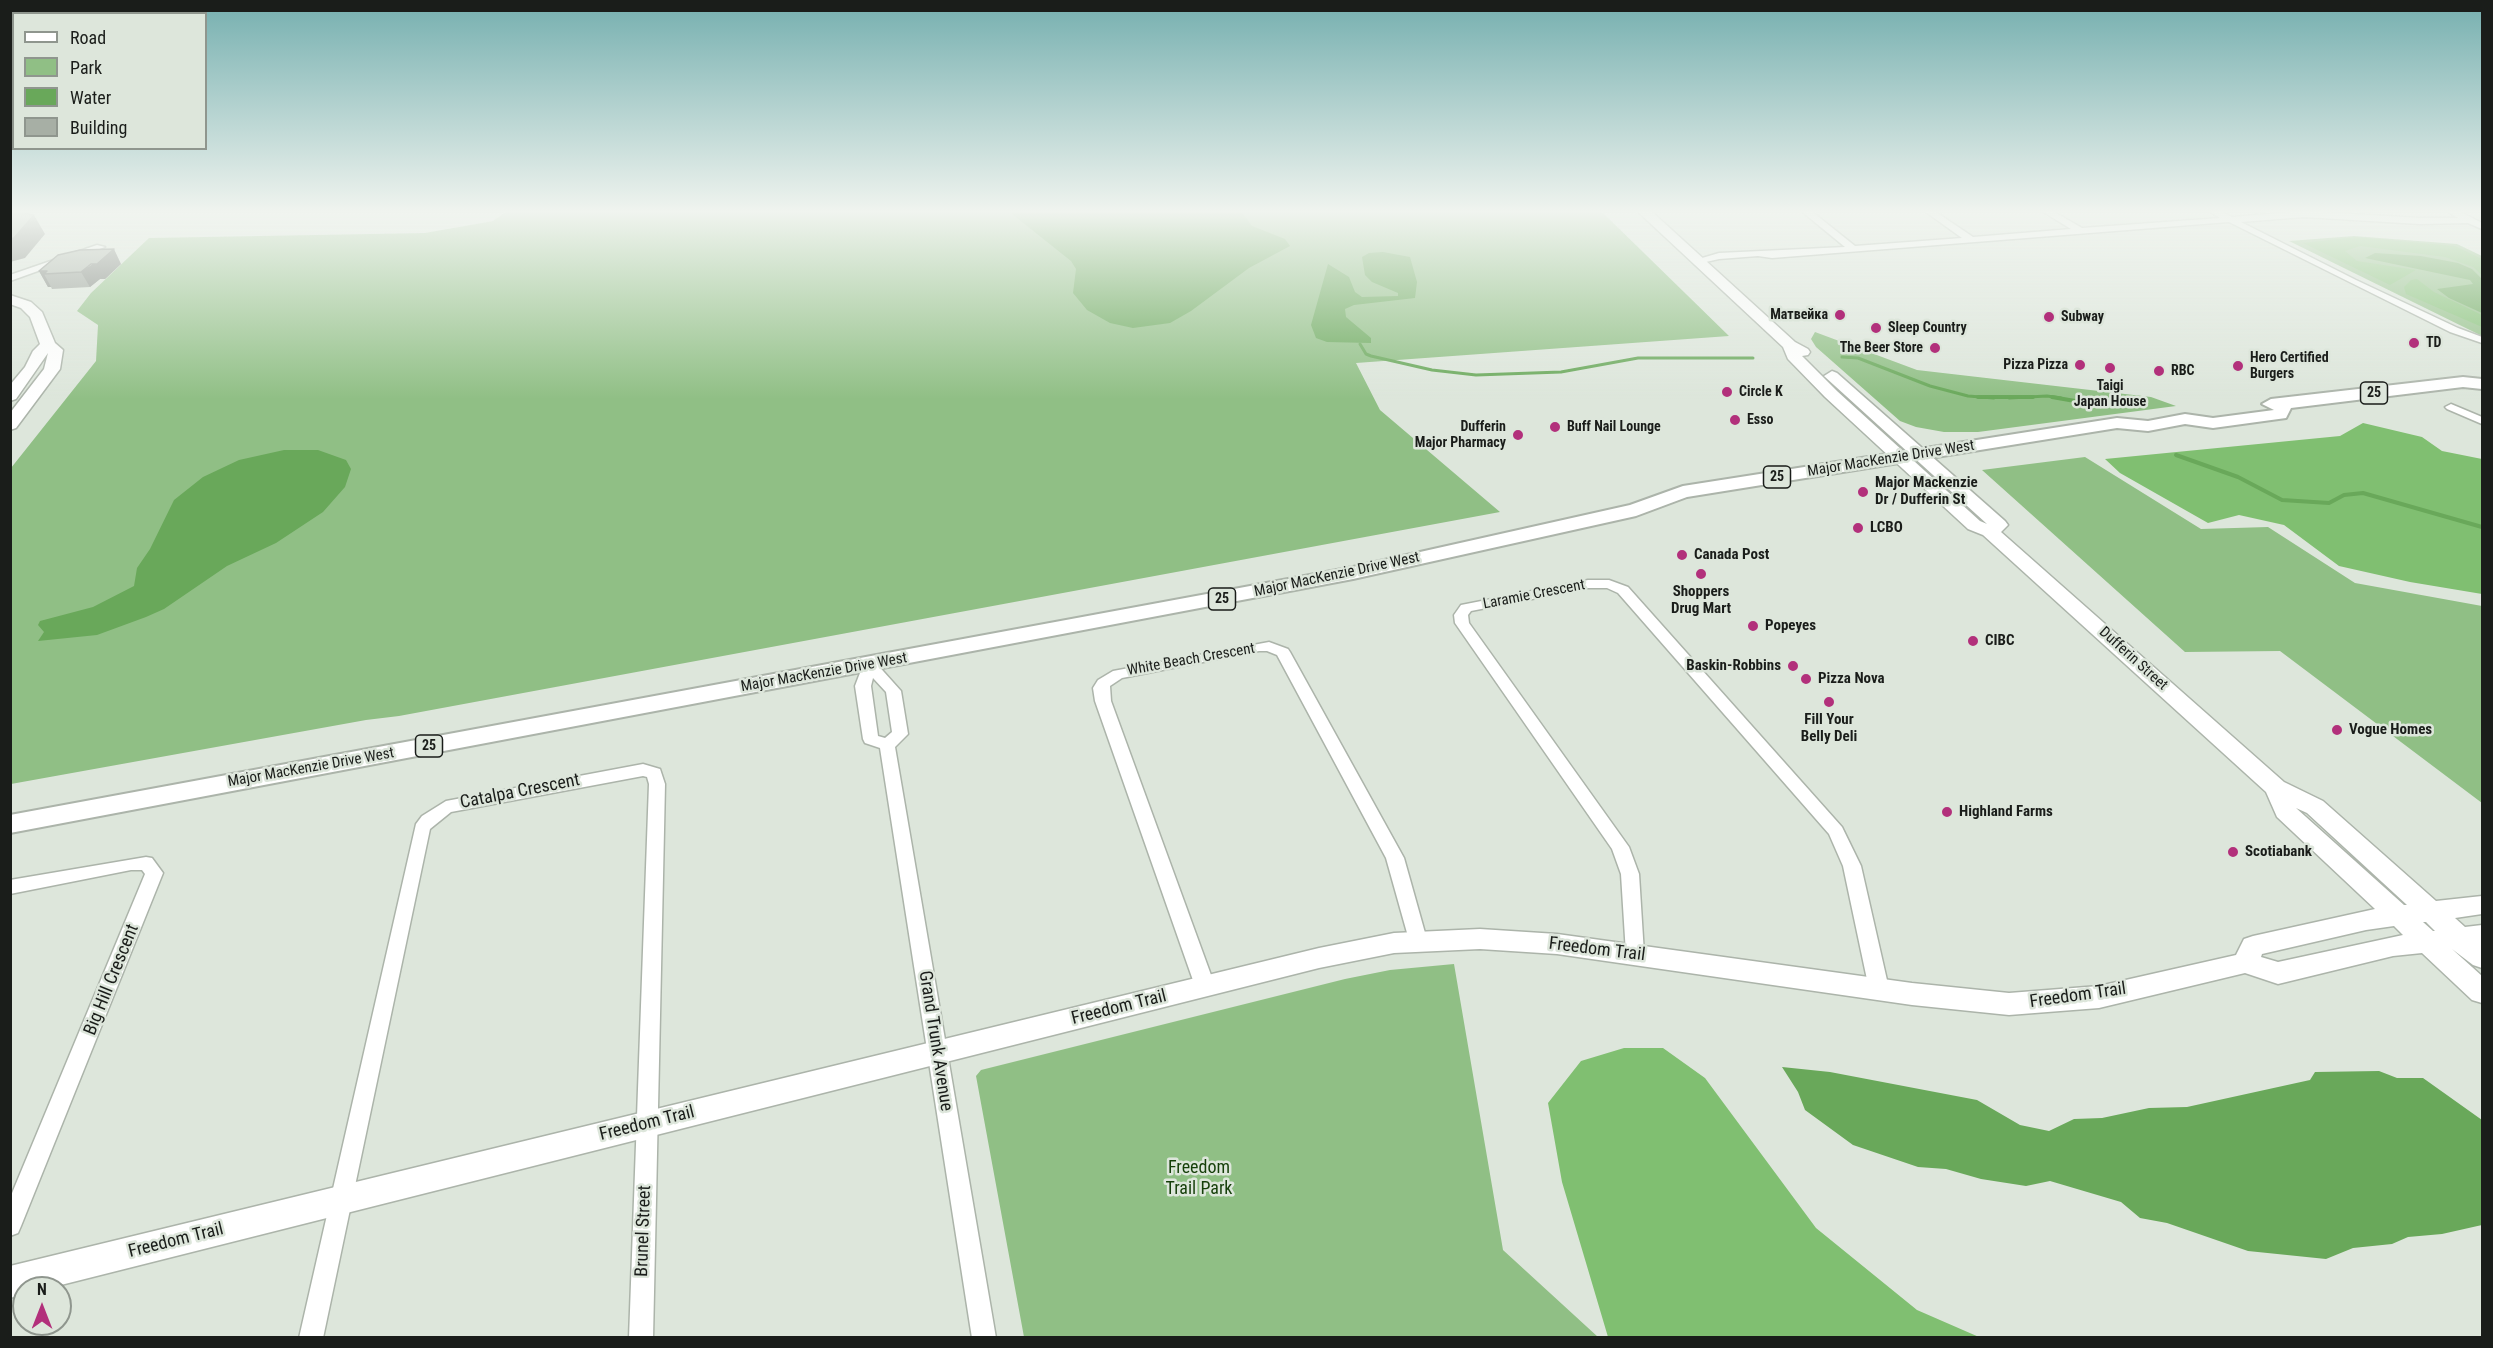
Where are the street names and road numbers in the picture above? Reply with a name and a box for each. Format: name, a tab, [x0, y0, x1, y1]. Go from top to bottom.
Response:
road number: 25	[2360, 382, 2388, 404]
street label: Major MacKenzie Drive West	[1806, 437, 1976, 481]
road number: 25	[1764, 466, 1790, 488]
street label: Major MacKenzie Drive West	[1253, 549, 1421, 601]
street label: Laramie Crescent	[1482, 576, 1586, 614]
road number: 25	[1208, 588, 1236, 610]
street label: Dufferin Street	[2095, 624, 2171, 694]
street label: White Beach Crescent	[1126, 640, 1256, 680]
street label: Major MacKenzie Drive West	[739, 650, 909, 696]
road number: 25	[416, 735, 442, 757]
street label: Major MacKenzie Drive West	[226, 745, 396, 791]
street label: Catalpa Crescent	[458, 770, 582, 814]
street label: Big Hill Crescent	[80, 921, 144, 1039]
street label: Freedom Trail	[1548, 933, 1646, 967]
street label: Grand Trunk Avenue	[913, 969, 957, 1113]
street label: Freedom Trail	[2028, 979, 2128, 1013]
street label: Freedom Trail	[1069, 986, 1169, 1030]
street label: Freedom Trail	[597, 1102, 697, 1146]
street label: Brunel Street	[632, 1185, 656, 1277]
street label: Freedom Trail	[126, 1219, 226, 1263]

